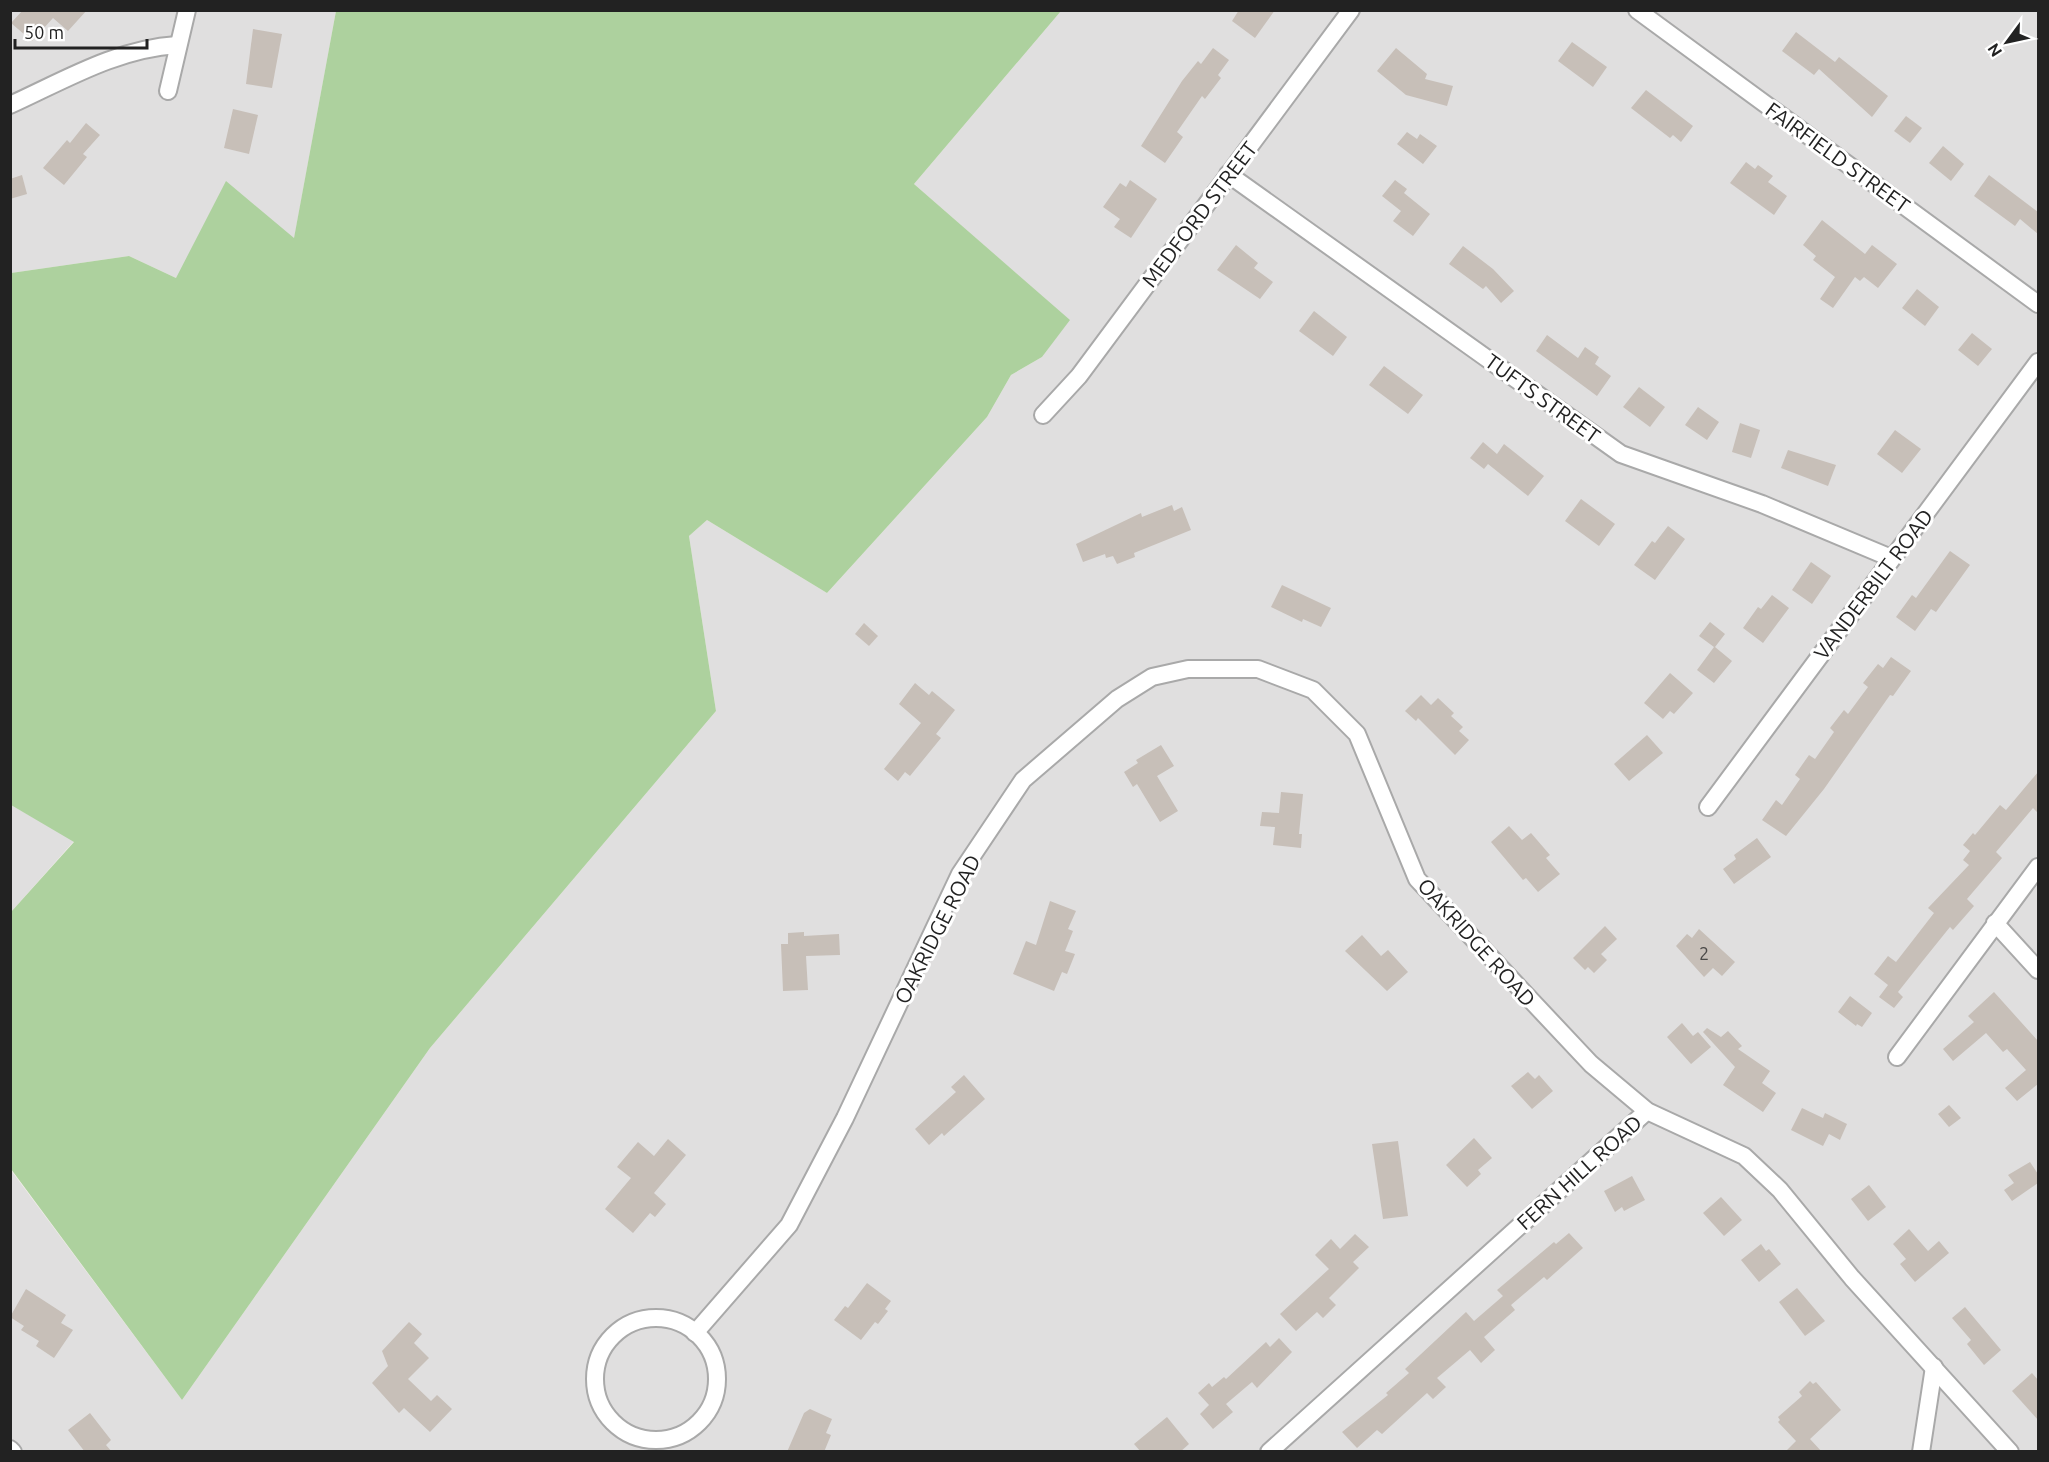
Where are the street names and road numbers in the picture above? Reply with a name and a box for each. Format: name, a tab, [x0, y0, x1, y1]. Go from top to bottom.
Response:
street label: FAIRFIELD STREET	[1761, 97, 1915, 217]
street label: MEDFORD STREET	[1136, 136, 1262, 291]
street label: TUFTS STREET	[1481, 348, 1605, 448]
street label: VANDERBILT ROAD	[1809, 504, 1937, 664]
street label: OAKRIDGE ROAD	[889, 851, 985, 1007]
street label: OAKRIDGE ROAD	[1413, 873, 1541, 1011]
street label: FERN HILL ROAD	[1512, 1110, 1646, 1234]

